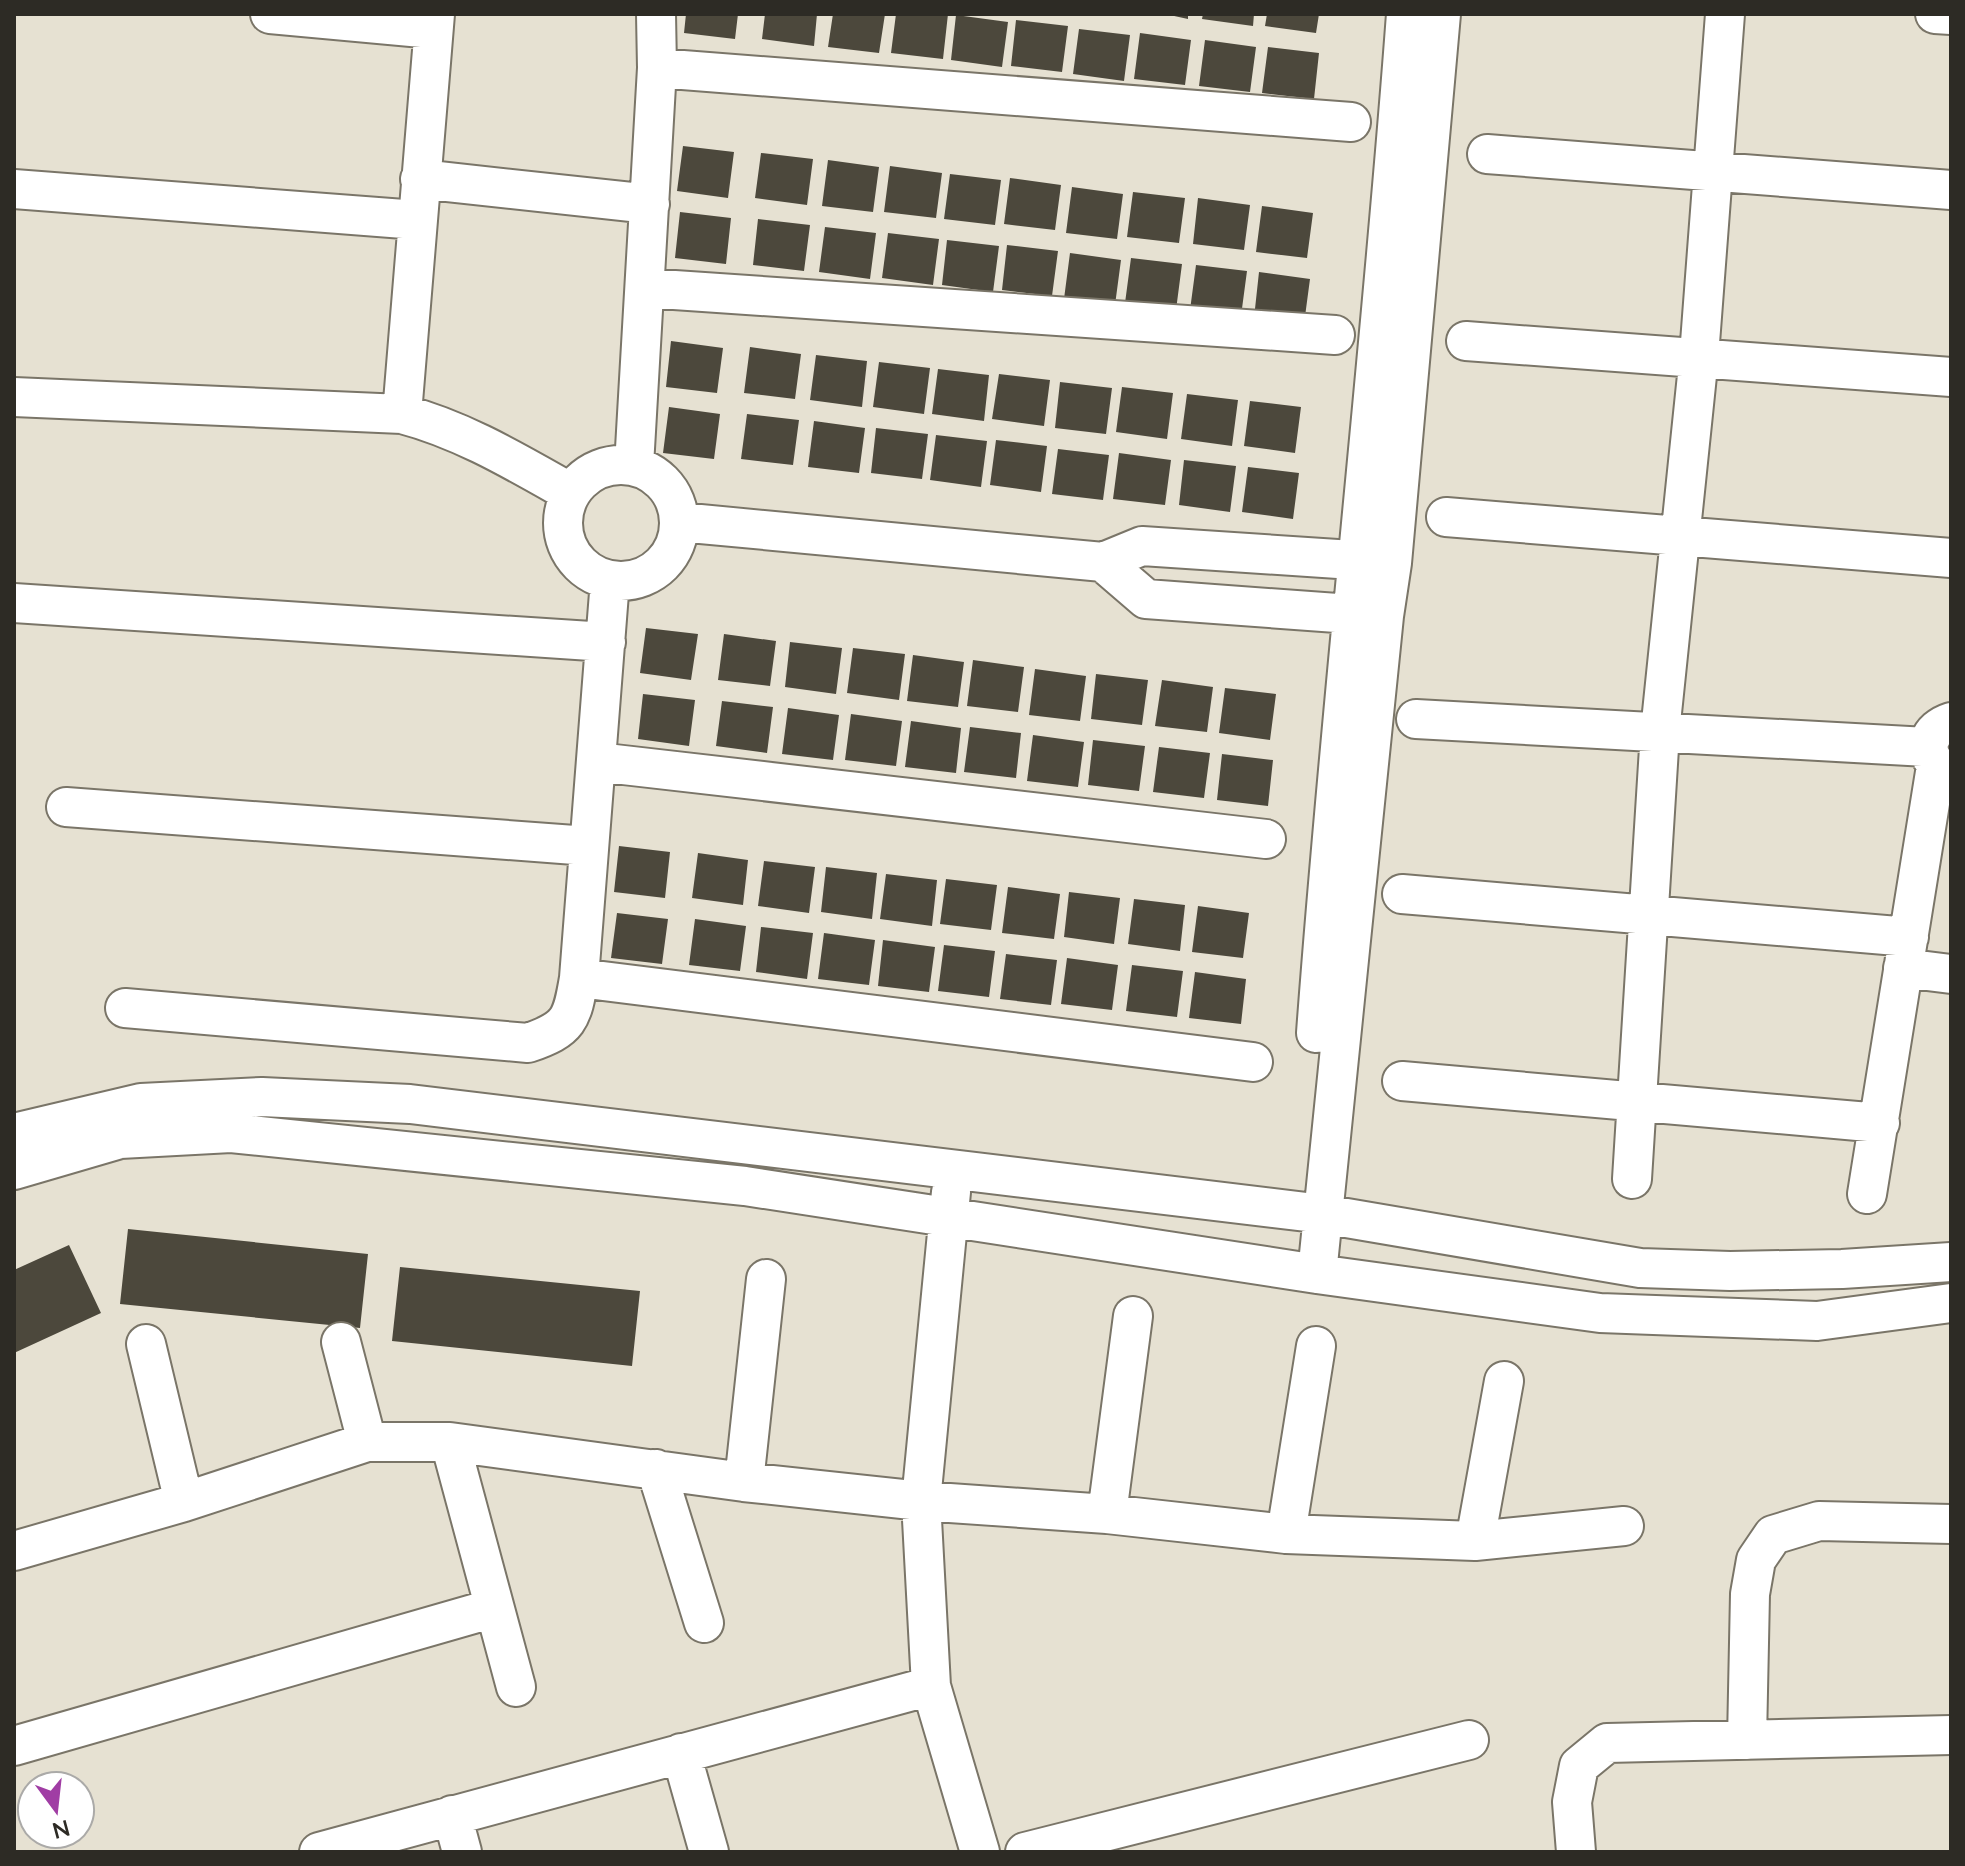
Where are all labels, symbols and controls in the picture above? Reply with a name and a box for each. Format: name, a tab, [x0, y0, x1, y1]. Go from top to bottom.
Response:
north arrow	[16, 1770, 96, 1850]
text: N	[50, 1815, 73, 1845]

